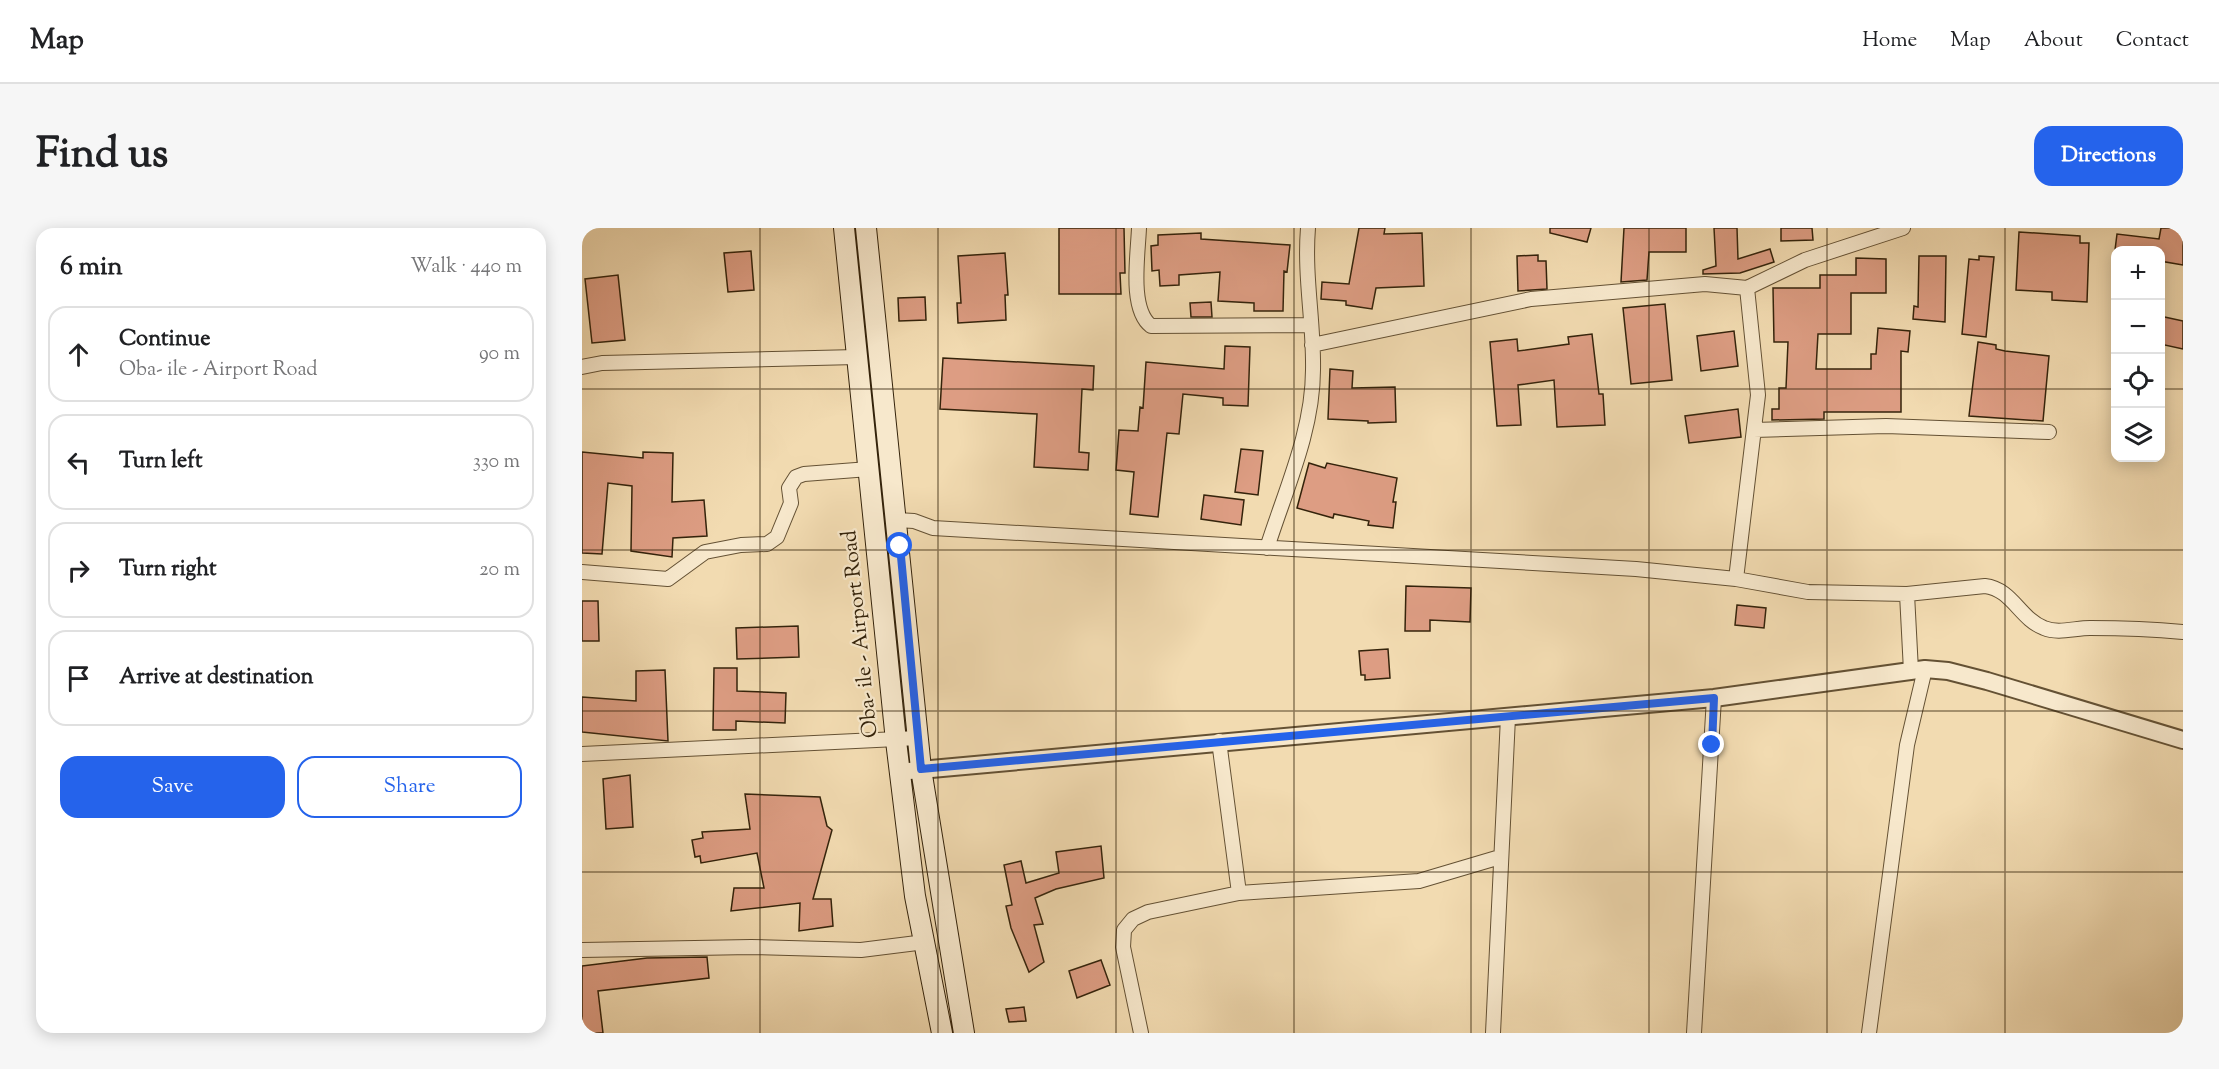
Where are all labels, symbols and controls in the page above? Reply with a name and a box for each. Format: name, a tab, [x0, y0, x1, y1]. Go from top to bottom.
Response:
text: Map	[30, 21, 84, 61]
text: Home	[1862, 26, 1917, 56]
text: Map	[1950, 26, 1991, 56]
text: About	[2024, 26, 2083, 56]
text: Contact	[2116, 26, 2189, 56]
text: Find us	[36, 126, 168, 186]
button: Directions	[2034, 126, 2183, 186]
map controls	[2111, 246, 2165, 462]
button: +	[2111, 246, 2165, 300]
text: 6 min	[60, 249, 123, 286]
text: Walk · 440 m	[410, 253, 522, 282]
button: −	[2111, 300, 2165, 354]
text: Continue	[119, 324, 210, 356]
icon: ahead	[62, 338, 95, 371]
text: 90 m	[479, 340, 520, 369]
button: locate	[2111, 354, 2165, 408]
text: Oba- ile - Airport Road	[119, 356, 318, 385]
button: layers	[2111, 408, 2165, 462]
icon: left	[62, 446, 95, 479]
text: Turn left	[119, 446, 202, 478]
text: 330 m	[473, 448, 520, 477]
street label: Oba- ile - Airport Road	[835, 529, 887, 739]
route start	[886, 532, 912, 558]
icon: right	[62, 554, 95, 587]
text: Turn right	[119, 554, 216, 586]
text: 20 m	[479, 556, 520, 585]
icon: arrive	[62, 662, 95, 695]
text: Arrive at destination	[119, 662, 314, 694]
route end	[1698, 731, 1724, 757]
button: Save	[60, 756, 285, 818]
button: Share	[297, 756, 522, 818]

